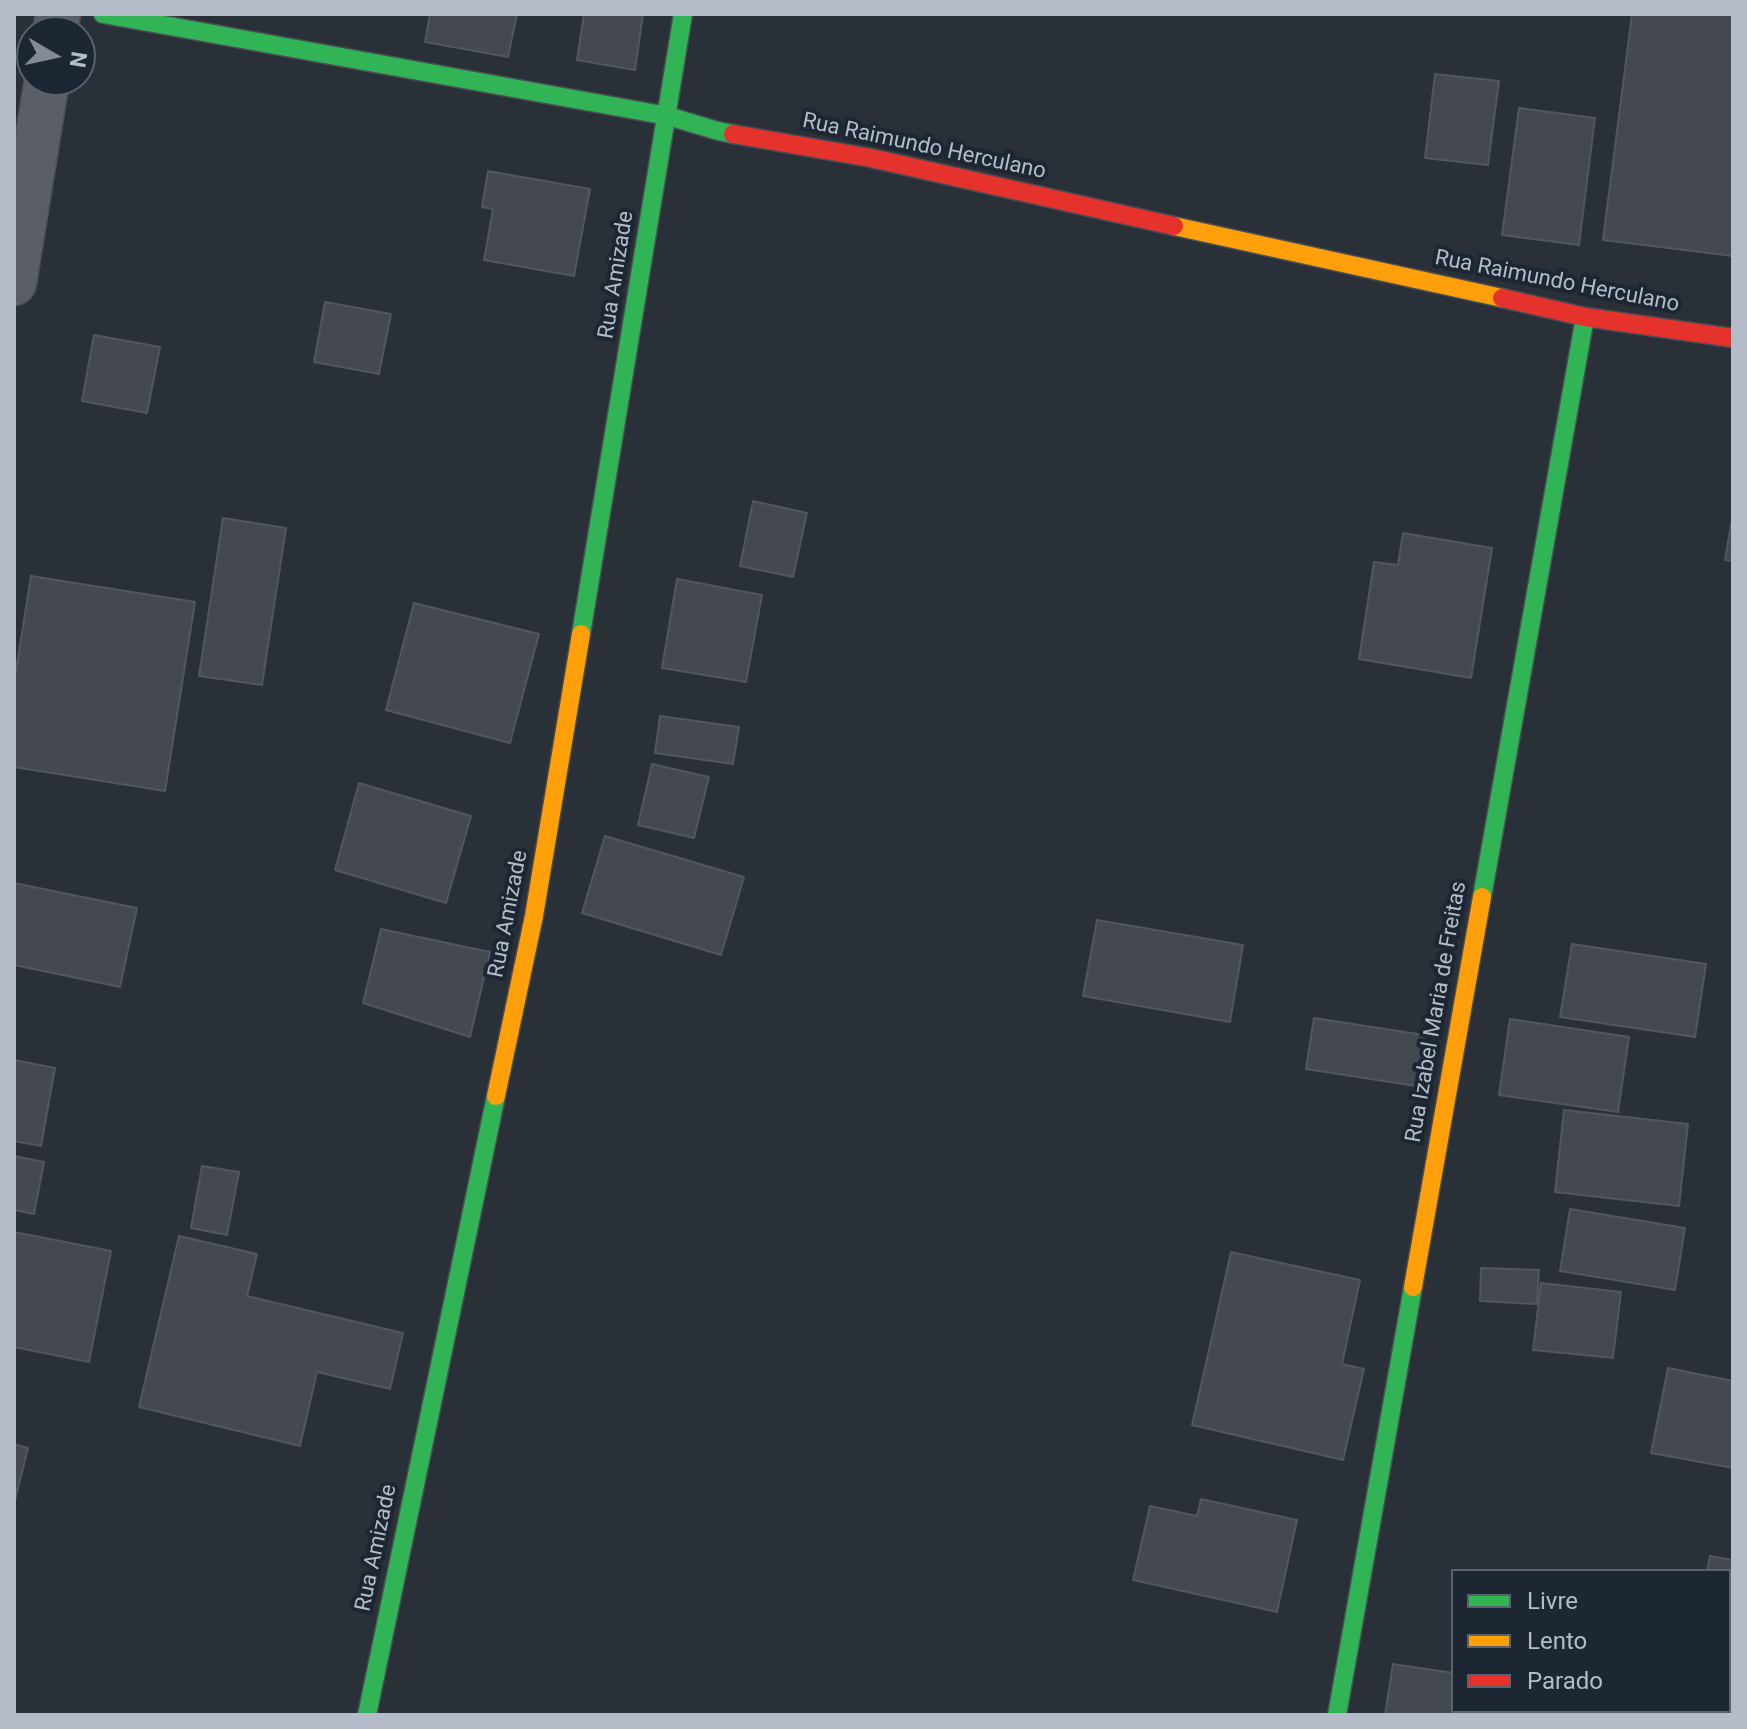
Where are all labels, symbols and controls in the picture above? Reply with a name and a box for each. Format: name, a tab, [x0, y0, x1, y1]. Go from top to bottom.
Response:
north arrow	[16, 16, 96, 96]
text: N	[65, 50, 92, 69]
street label: Rua Raimundo Herculano	[800, 108, 1048, 186]
street label: Rua Amizade	[594, 209, 640, 341]
street label: Rua Raimundo Herculano	[1433, 245, 1681, 319]
street label: Rua Amizade	[484, 848, 534, 980]
street label: Rua Izabel Maria de Freitas	[1401, 880, 1473, 1144]
street label: Rua Amizade	[351, 1482, 403, 1614]
legend	[1451, 1569, 1731, 1713]
text: Livre	[1527, 1587, 1578, 1615]
text: Lento	[1527, 1627, 1587, 1655]
text: Parado	[1527, 1667, 1603, 1695]

